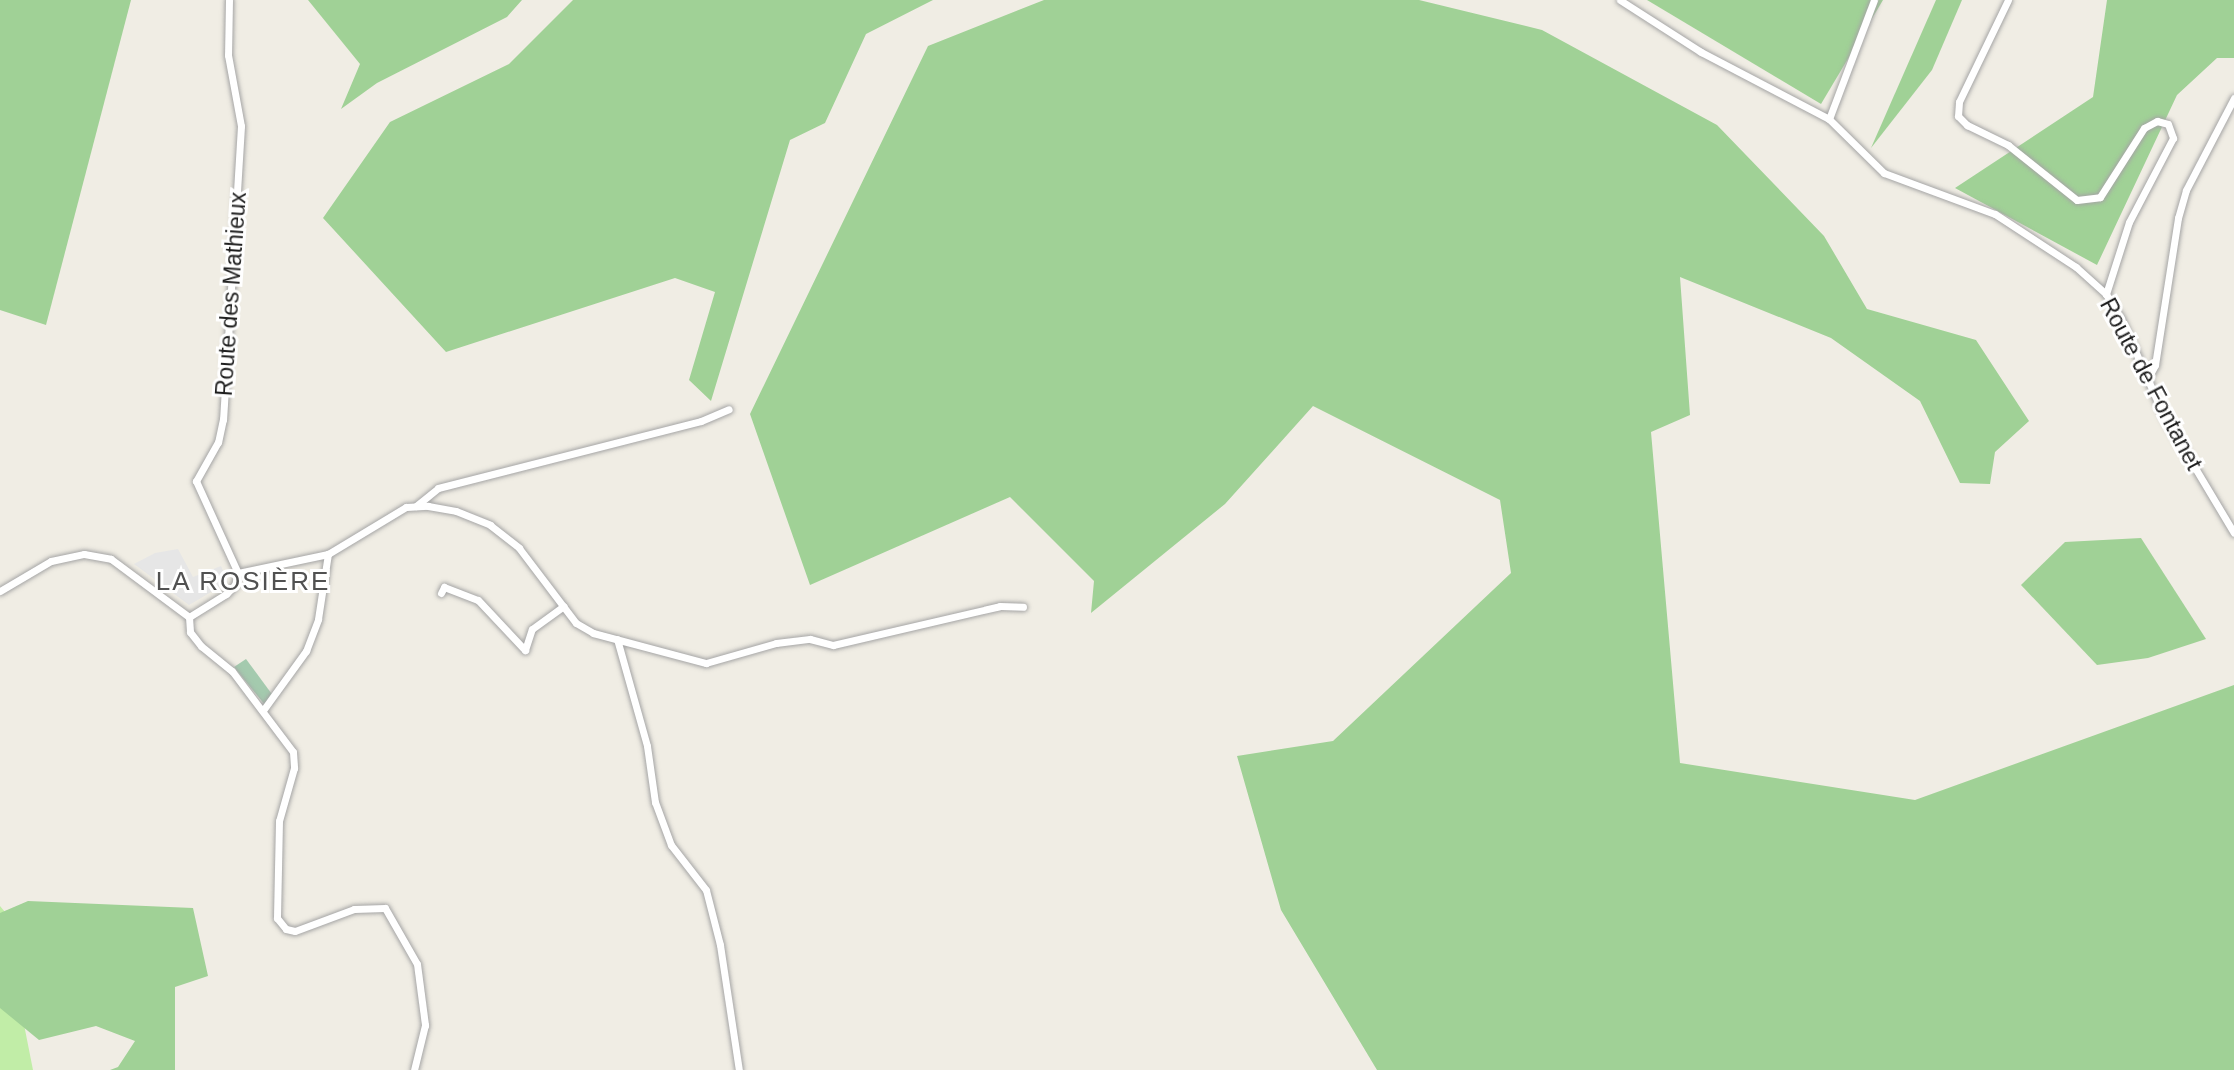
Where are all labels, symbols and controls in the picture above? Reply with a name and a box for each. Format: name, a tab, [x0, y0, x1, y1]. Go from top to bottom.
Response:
street label: Route des Mathieux	[210, 191, 252, 397]
street label: Route de Fontanet	[2094, 293, 2208, 475]
district label: LA ROSIÈRE	[156, 566, 330, 598]

